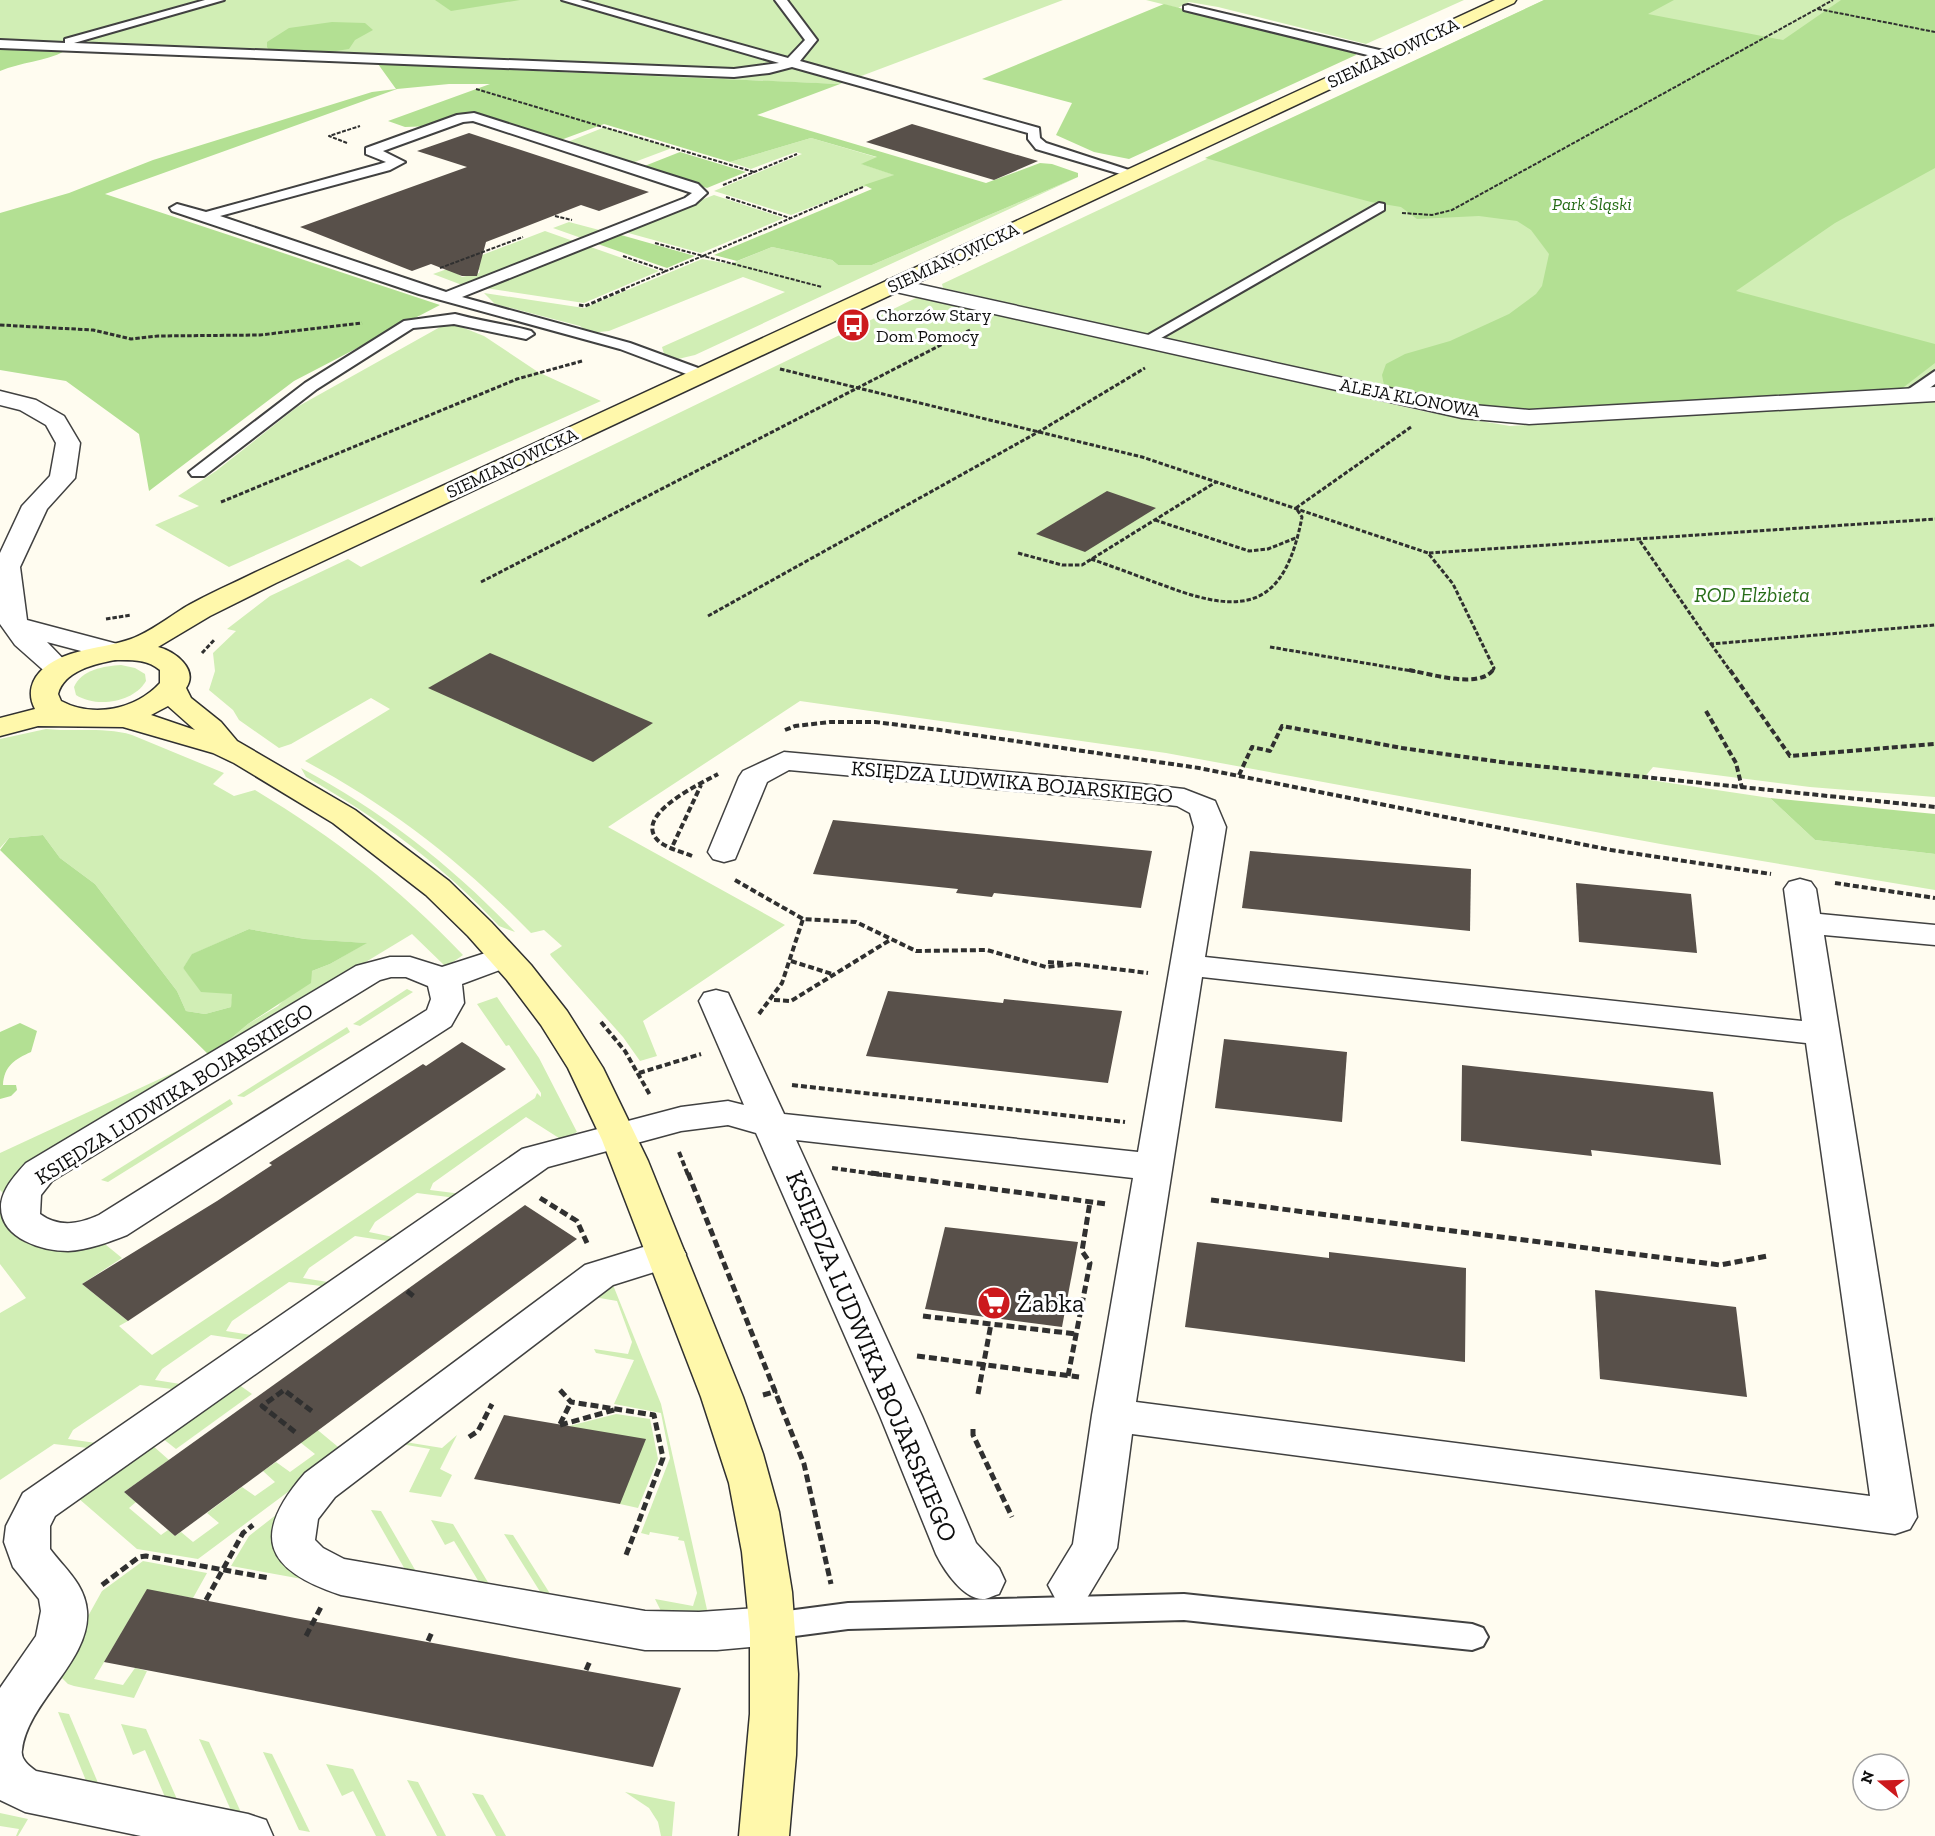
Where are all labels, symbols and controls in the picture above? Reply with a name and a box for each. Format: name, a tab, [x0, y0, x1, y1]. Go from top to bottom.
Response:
street label: SIEMIANOWICKA	[1324, 13, 1462, 93]
park label: Park Śląski	[1552, 193, 1632, 215]
street label: SIEMIANOWICKA	[884, 218, 1022, 298]
place label: Chorzów Stary Dom Pomocy	[876, 304, 992, 347]
bus stop icon: Chorzów Stary Dom Pomocy	[835, 307, 871, 343]
street label: ALEJA KLONOWA	[1338, 374, 1482, 422]
street label: SIEMIANOWICKA	[443, 423, 581, 503]
park label: ROD Elżbieta	[1694, 582, 1810, 607]
street label: KSIĘDZA LUDWIKA BOJARSKIEGO	[850, 755, 1174, 808]
street label: KSIĘDZA LUDWIKA BOJARSKIEGO	[30, 997, 317, 1190]
street label: KSIĘDZA LUDWIKA BOJARSKIEGO	[779, 1166, 965, 1546]
supermarket icon: Żabka	[976, 1285, 1012, 1321]
place label: Żabka	[1017, 1287, 1085, 1319]
north arrow	[1851, 1752, 1911, 1812]
text: N	[1856, 1768, 1878, 1786]

